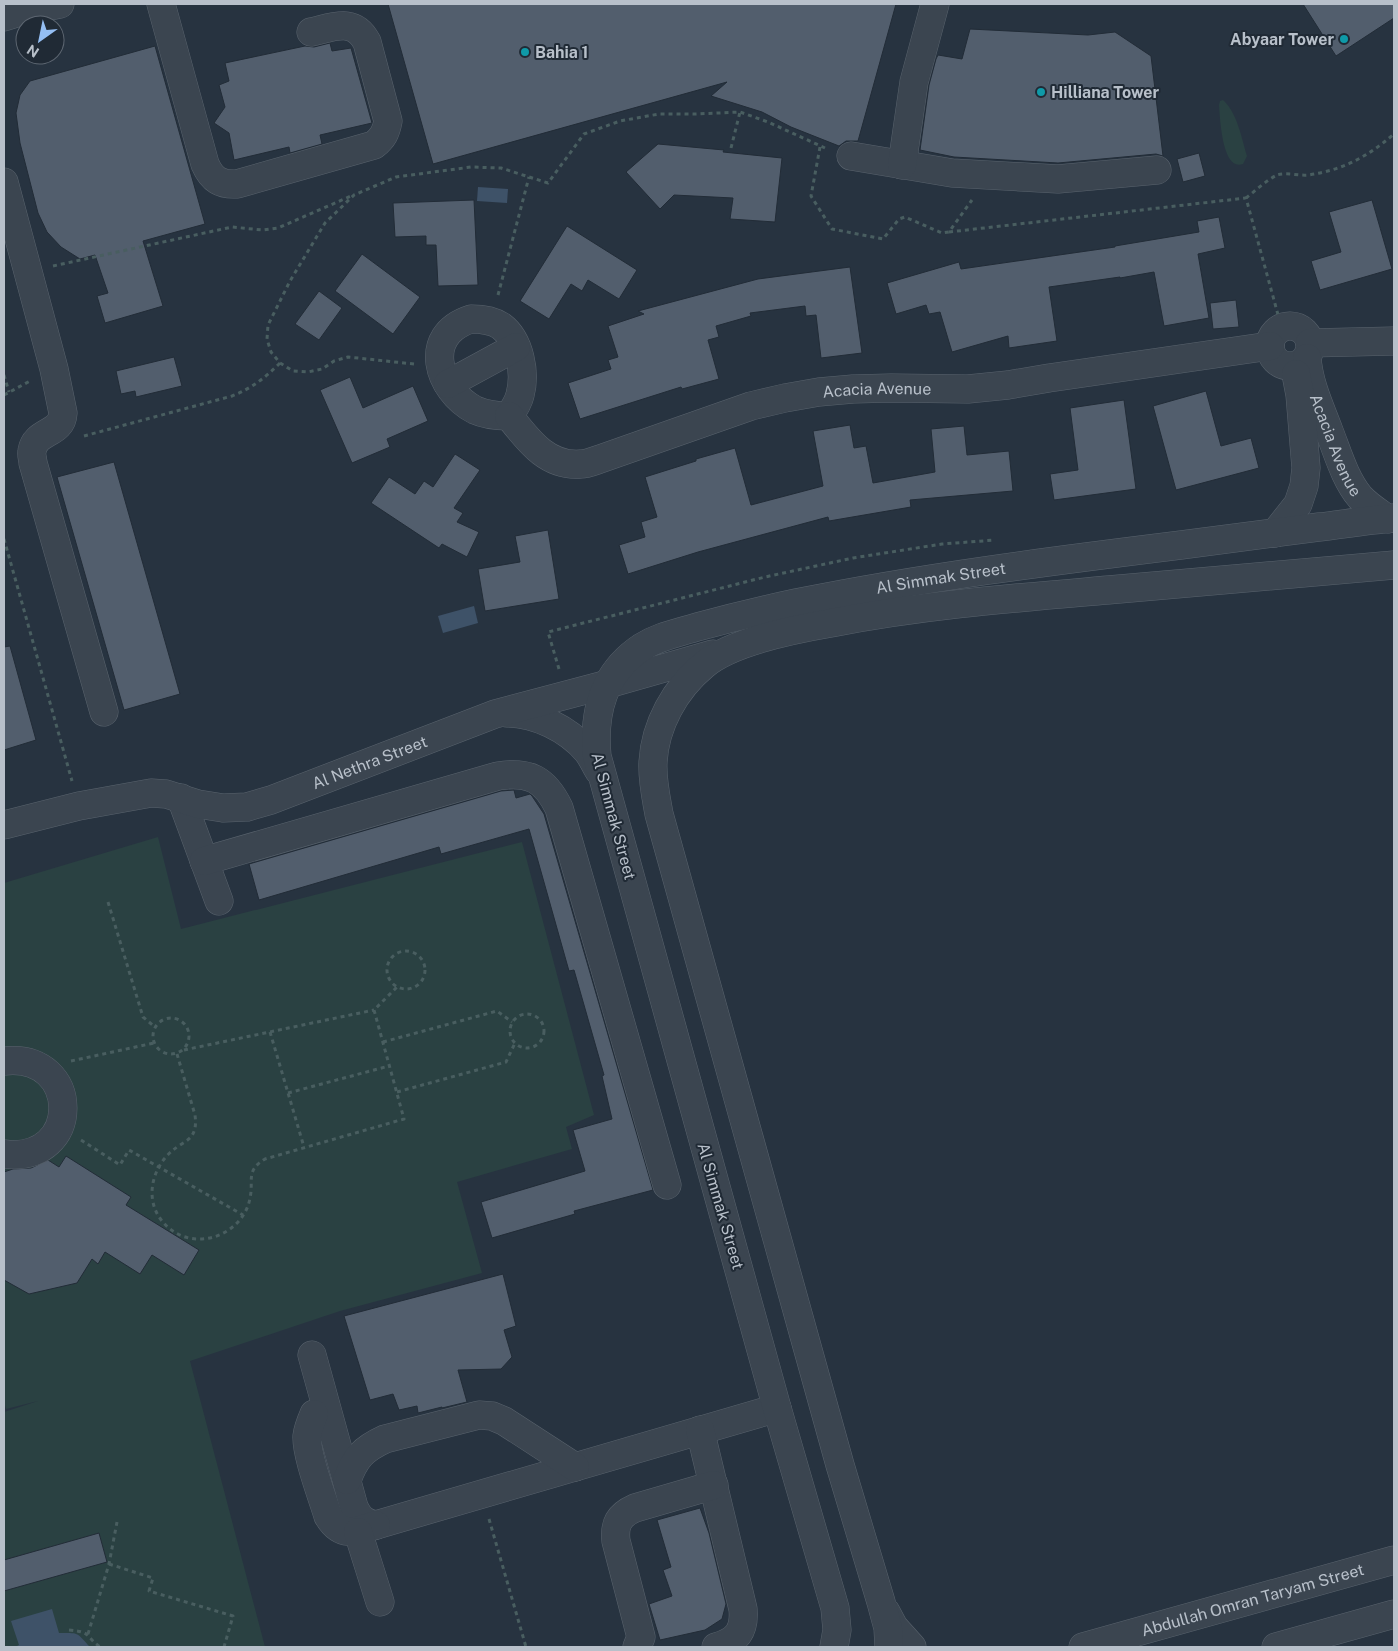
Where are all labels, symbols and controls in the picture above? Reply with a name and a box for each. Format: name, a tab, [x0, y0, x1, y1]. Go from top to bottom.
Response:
north arrow	[15, 15, 65, 65]
place label: Abyaar Tower	[1230, 30, 1334, 49]
marker: Abyaar Tower	[1338, 33, 1350, 45]
text: N	[24, 41, 42, 61]
place label: Bahia 1	[535, 43, 588, 62]
marker: Bahia 1	[519, 46, 531, 58]
place label: Hilliana Tower	[1051, 83, 1160, 102]
marker: Hilliana Tower	[1035, 86, 1047, 98]
street label: Acacia Avenue	[822, 379, 931, 402]
street label: Acacia Avenue	[1306, 391, 1365, 500]
street label: Al Simmak Street	[874, 559, 1007, 598]
street label: Al Nethra Street	[309, 732, 430, 793]
street label: Al Simmak Street	[587, 750, 640, 882]
street label: Al Simmak Street	[693, 1141, 748, 1272]
street label: Abdullah Omran Taryam Street	[1139, 1560, 1366, 1640]

